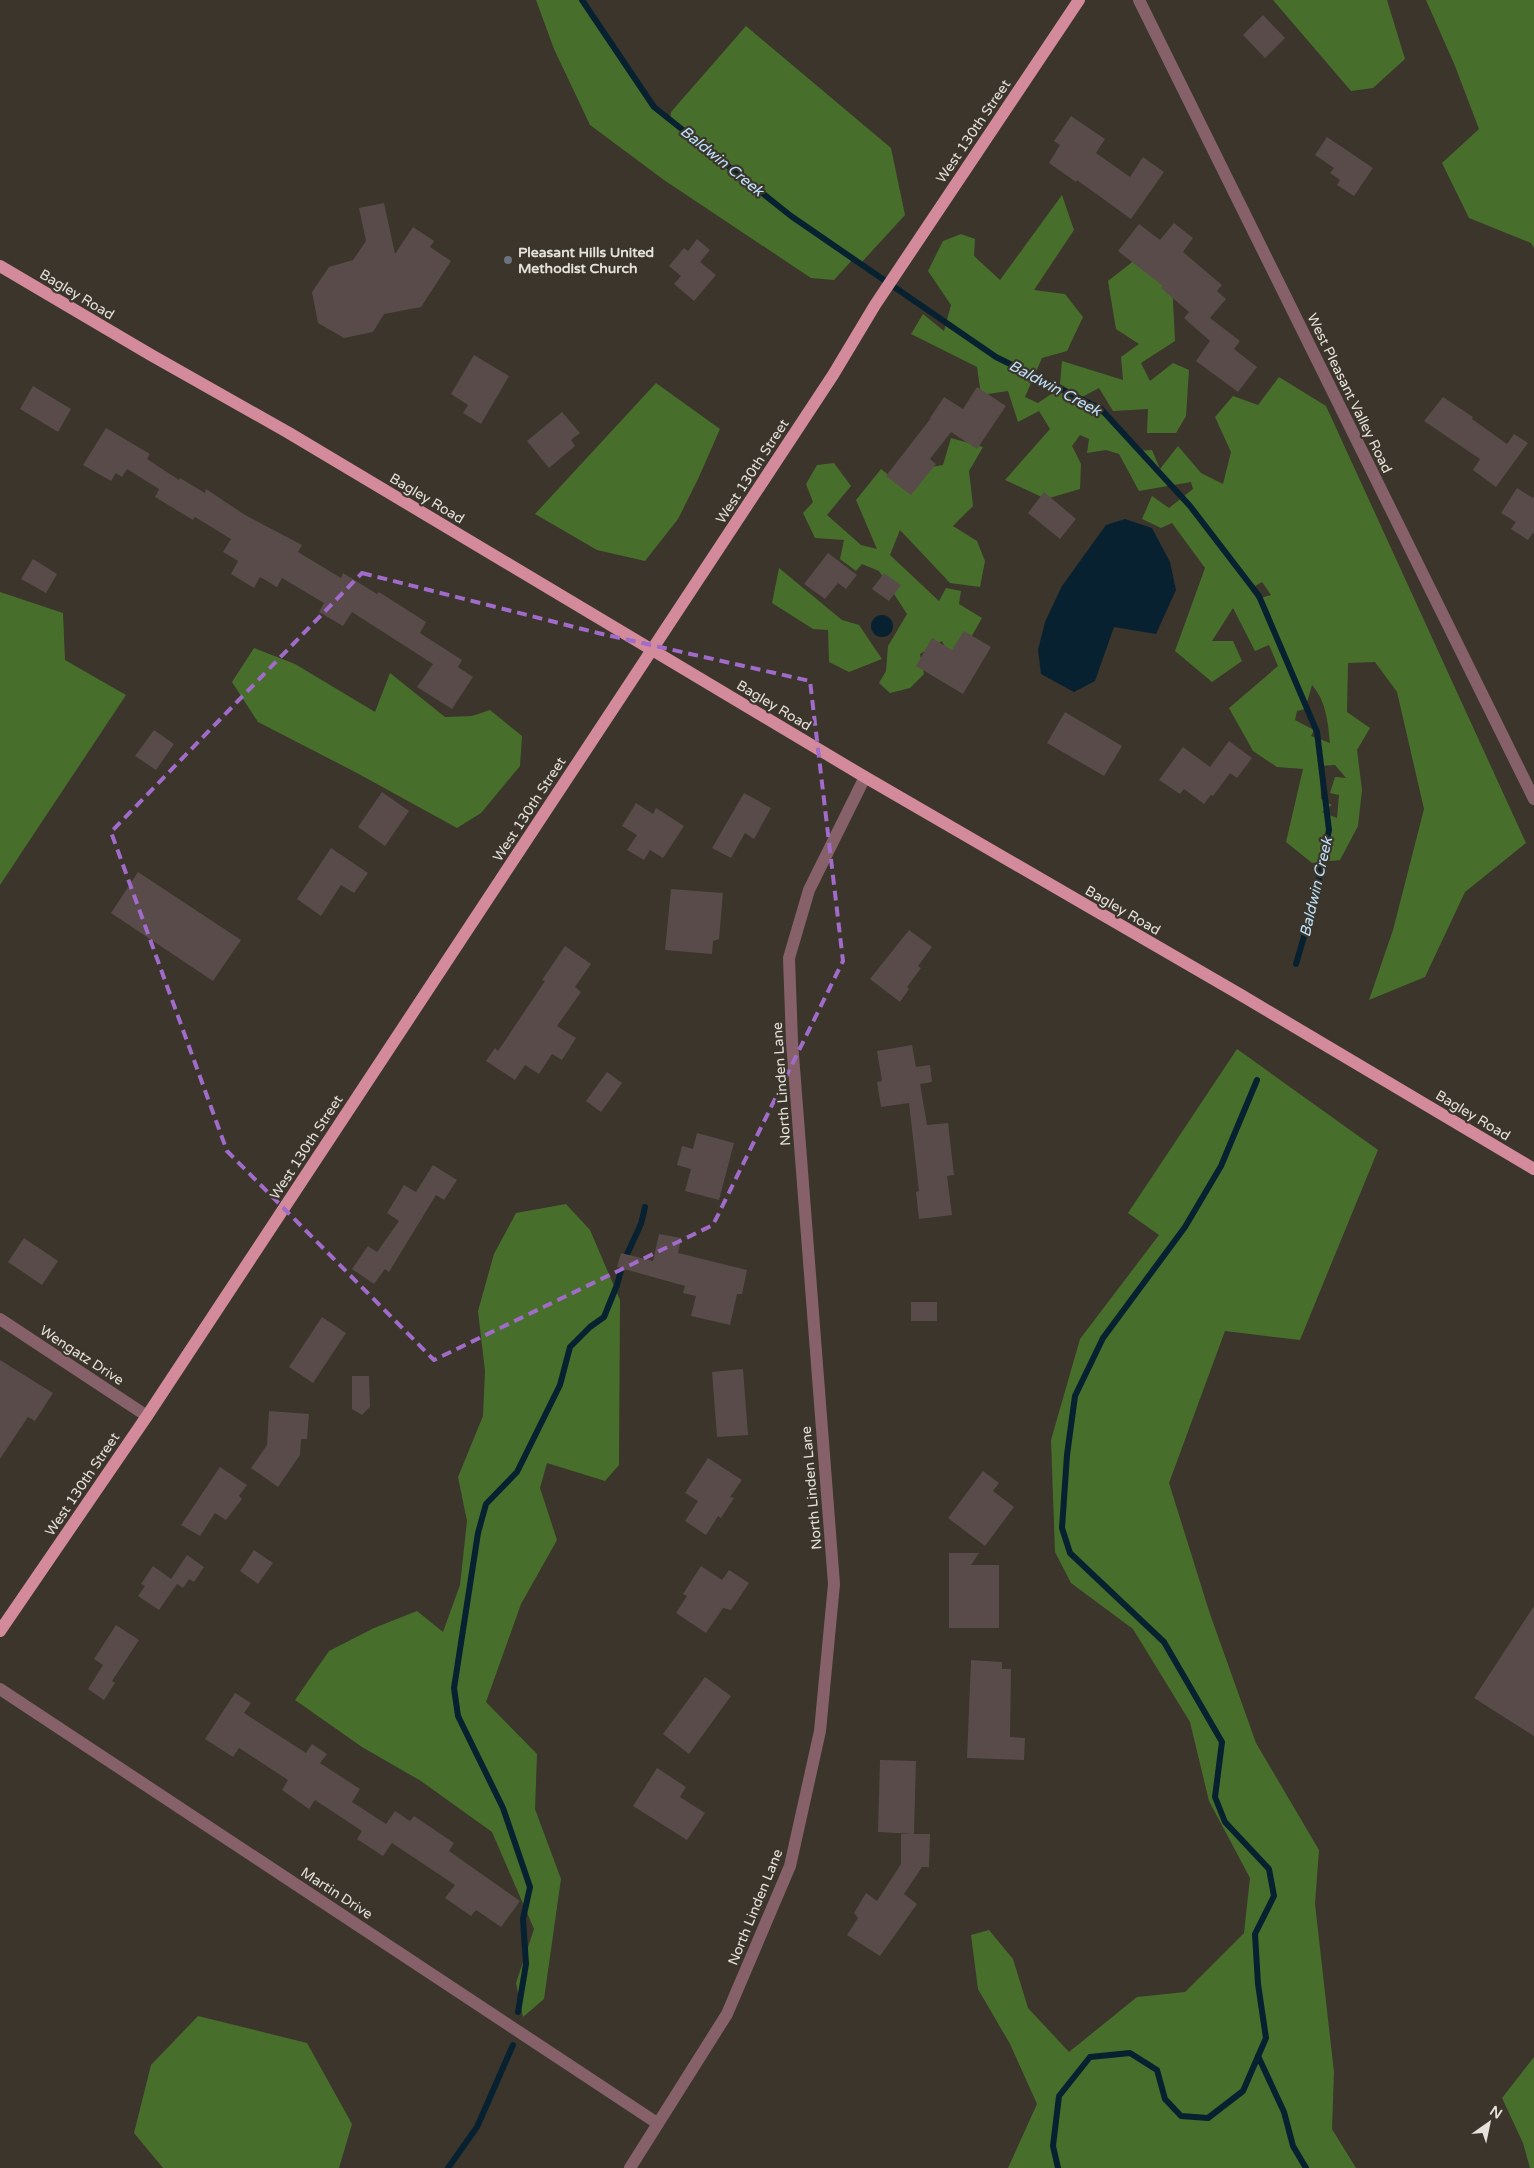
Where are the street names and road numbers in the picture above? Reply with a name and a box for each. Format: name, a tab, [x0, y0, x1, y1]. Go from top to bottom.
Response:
street label: West 130th Street	[933, 76, 1015, 186]
street label: Bagley Road	[36, 265, 117, 323]
street label: West Pleasant Valley Road	[1303, 311, 1396, 476]
street label: West 130th Street	[712, 415, 793, 527]
street label: Bagley Road	[386, 469, 467, 527]
street label: Bagley Road	[733, 676, 814, 734]
street label: West 130th Street	[489, 753, 570, 865]
street label: Bagley Road	[1082, 882, 1163, 939]
street label: North Linden Lane	[769, 1022, 794, 1146]
street label: Bagley Road	[1432, 1086, 1513, 1144]
street label: West 130th Street	[266, 1091, 347, 1203]
street label: Wengatz Drive	[36, 1322, 127, 1389]
street label: North Linden Lane	[798, 1425, 825, 1550]
street label: West 130th Street	[42, 1429, 124, 1539]
street label: North Linden Lane	[724, 1847, 787, 1968]
street label: Martin Drive	[298, 1864, 376, 1923]

